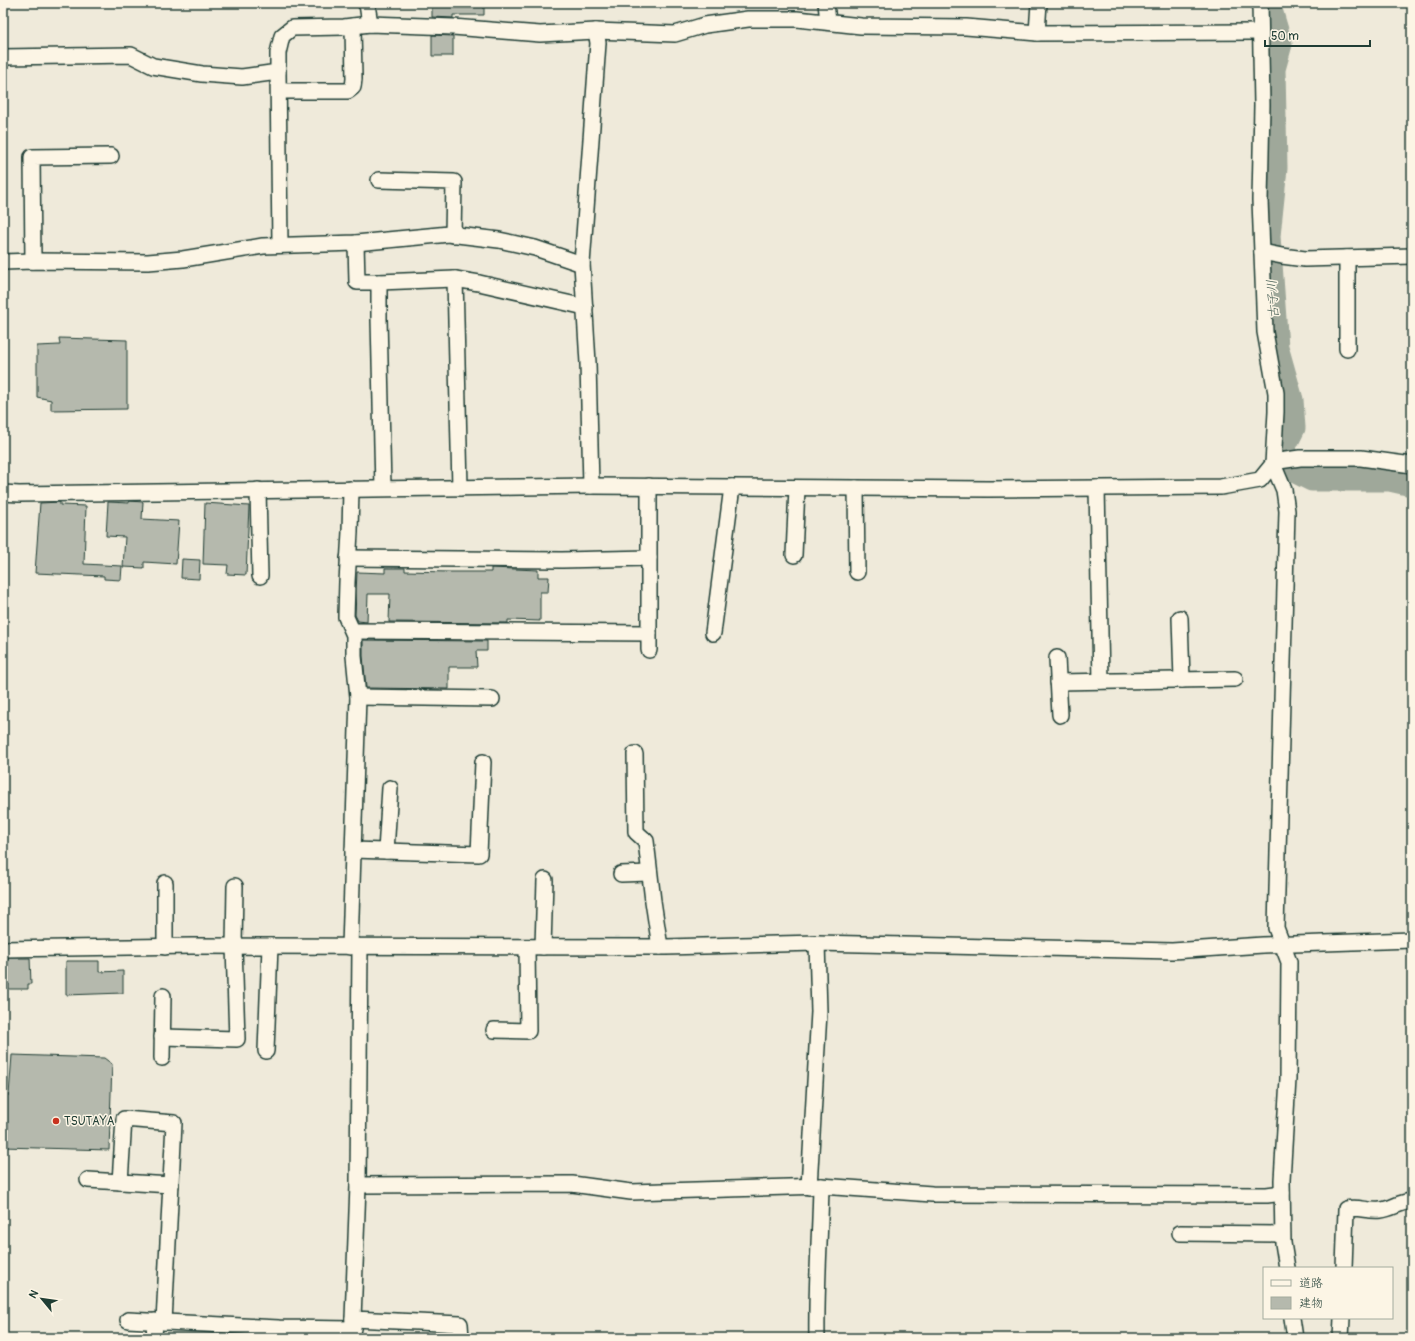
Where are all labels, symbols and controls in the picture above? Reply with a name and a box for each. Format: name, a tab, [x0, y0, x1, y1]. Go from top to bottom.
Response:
scale bar	[1265, 22, 1370, 48]
text: 50 m	[1271, 29, 1299, 44]
water label: 古子川	[1264, 279, 1282, 319]
place label: TSUTAYA	[64, 1114, 115, 1129]
marker: TSUTAYA	[51, 1116, 61, 1126]
legend	[1263, 1267, 1393, 1319]
text: 道路	[1299, 1276, 1323, 1291]
north arrow	[22, 1279, 62, 1319]
text: N	[26, 1287, 41, 1301]
text: 建物	[1299, 1296, 1323, 1311]

